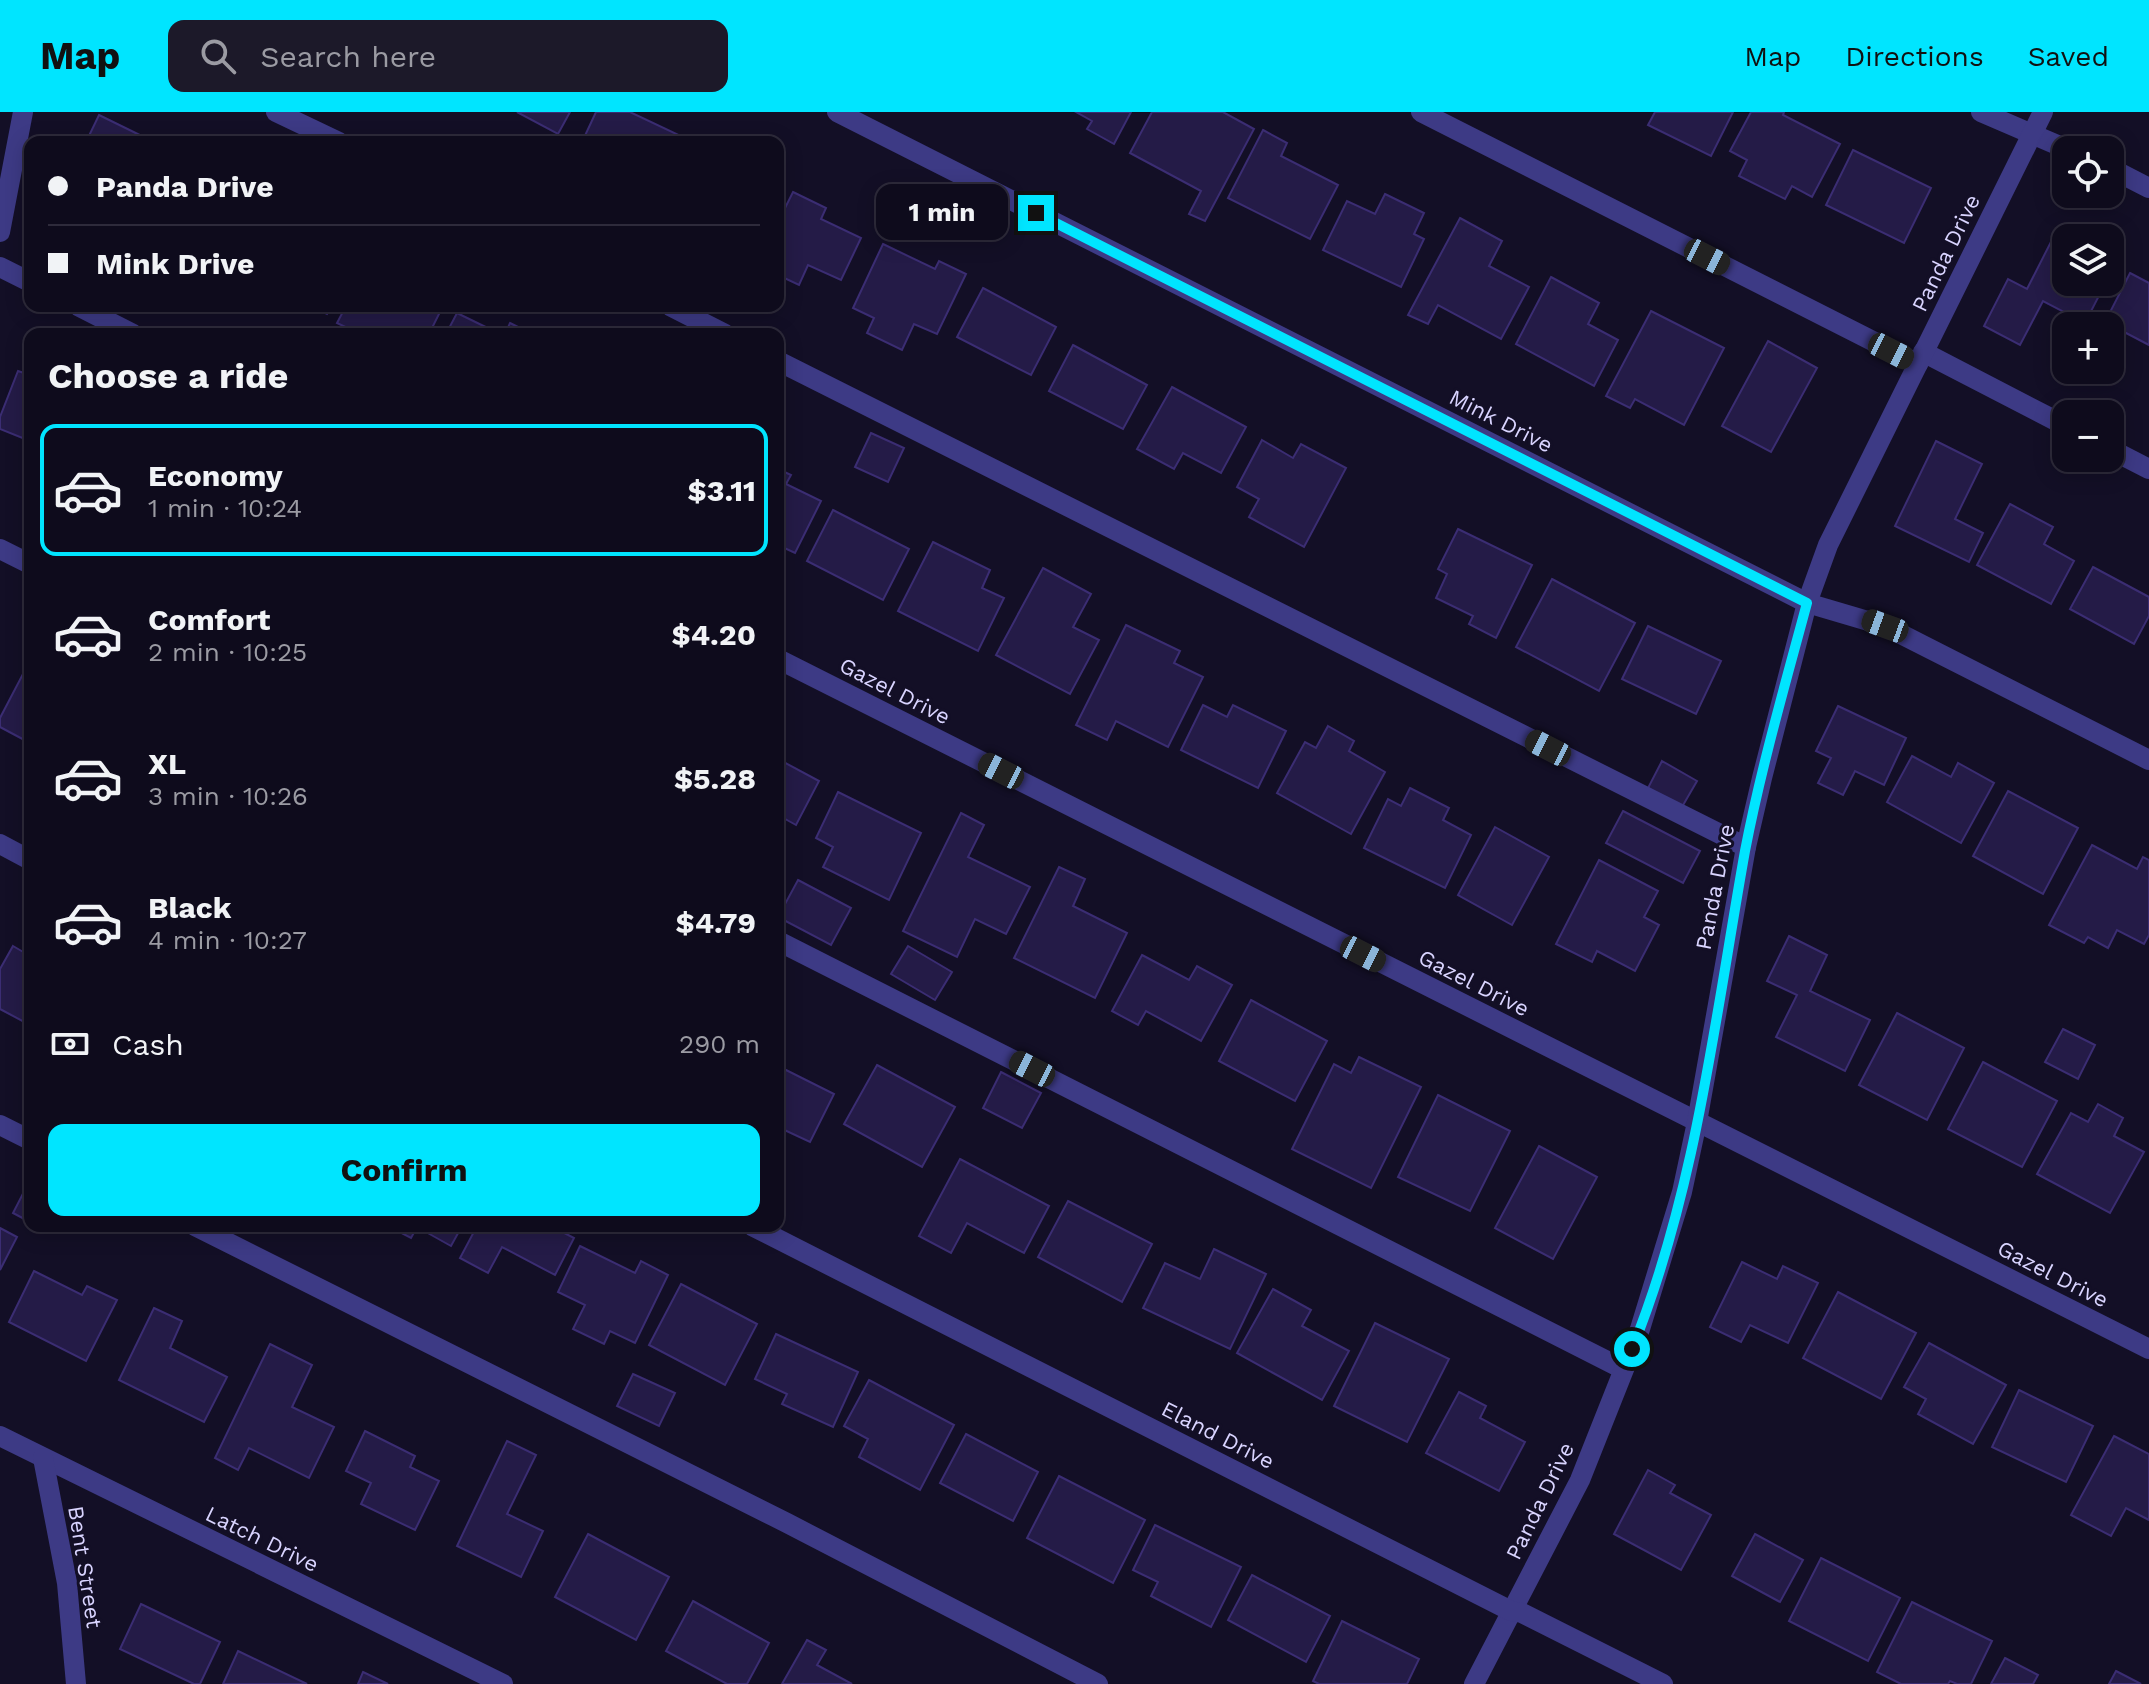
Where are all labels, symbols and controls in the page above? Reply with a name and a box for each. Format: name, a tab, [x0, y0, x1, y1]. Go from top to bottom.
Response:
search box	[168, 20, 728, 92]
text: Map	[40, 34, 120, 78]
icon: search	[196, 34, 240, 78]
text: Search here	[260, 39, 436, 74]
text: Map	[1744, 40, 1801, 73]
text: Directions	[1845, 40, 1984, 73]
text: Saved	[2028, 40, 2109, 73]
map controls	[2052, 136, 2124, 472]
button: locate	[2052, 136, 2124, 208]
text: Panda Drive	[96, 169, 274, 204]
callout: 1 min	[876, 185, 1008, 241]
street label: Panda Drive	[1907, 190, 1985, 316]
route end	[1018, 195, 1054, 231]
text: 1 min	[909, 197, 975, 227]
button: layers	[2052, 224, 2124, 296]
car	[1680, 235, 1734, 279]
text: Mink Drive	[96, 246, 254, 281]
button: +	[2052, 312, 2124, 384]
car	[1864, 329, 1918, 373]
text: Choose a ride	[48, 355, 288, 397]
street label: Mink Drive	[1445, 384, 1557, 458]
button: −	[2052, 400, 2124, 472]
icon: car	[52, 454, 124, 526]
text: Economy	[148, 458, 283, 493]
text: $3.11	[687, 473, 756, 508]
text: 1 min · 10:24	[148, 493, 302, 523]
icon: car	[52, 598, 124, 670]
text: Comfort	[148, 602, 270, 637]
car	[1858, 607, 1912, 645]
text: $4.20	[672, 617, 756, 652]
text: 2 min · 10:25	[148, 637, 307, 667]
street label: Gazel Drive	[835, 652, 955, 730]
car	[1521, 726, 1575, 770]
icon: car	[52, 742, 124, 814]
text: XL	[148, 746, 186, 781]
car	[974, 749, 1028, 793]
text: $5.28	[674, 761, 756, 796]
text: 3 min · 10:26	[148, 781, 308, 811]
street label: Panda Drive	[1691, 822, 1739, 952]
icon: car	[52, 886, 124, 958]
text: Black	[148, 890, 232, 925]
text: $4.79	[675, 905, 756, 940]
text: 4 min · 10:27	[148, 925, 307, 955]
car	[1336, 932, 1390, 976]
street label: Gazel Drive	[1414, 944, 1534, 1022]
icon: cash	[48, 1022, 92, 1066]
text: Cash	[112, 1027, 184, 1062]
text: 290 m	[679, 1029, 760, 1059]
car	[1005, 1047, 1059, 1091]
button: Confirm	[48, 1124, 760, 1216]
street label: Gazel Drive	[1993, 1235, 2113, 1313]
route start	[1614, 1331, 1650, 1367]
street label: Eland Drive	[1158, 1396, 1278, 1474]
street label: Panda Drive	[1501, 1438, 1579, 1564]
street label: Latch Drive	[201, 1501, 323, 1577]
street label: Bent Street	[63, 1504, 107, 1630]

